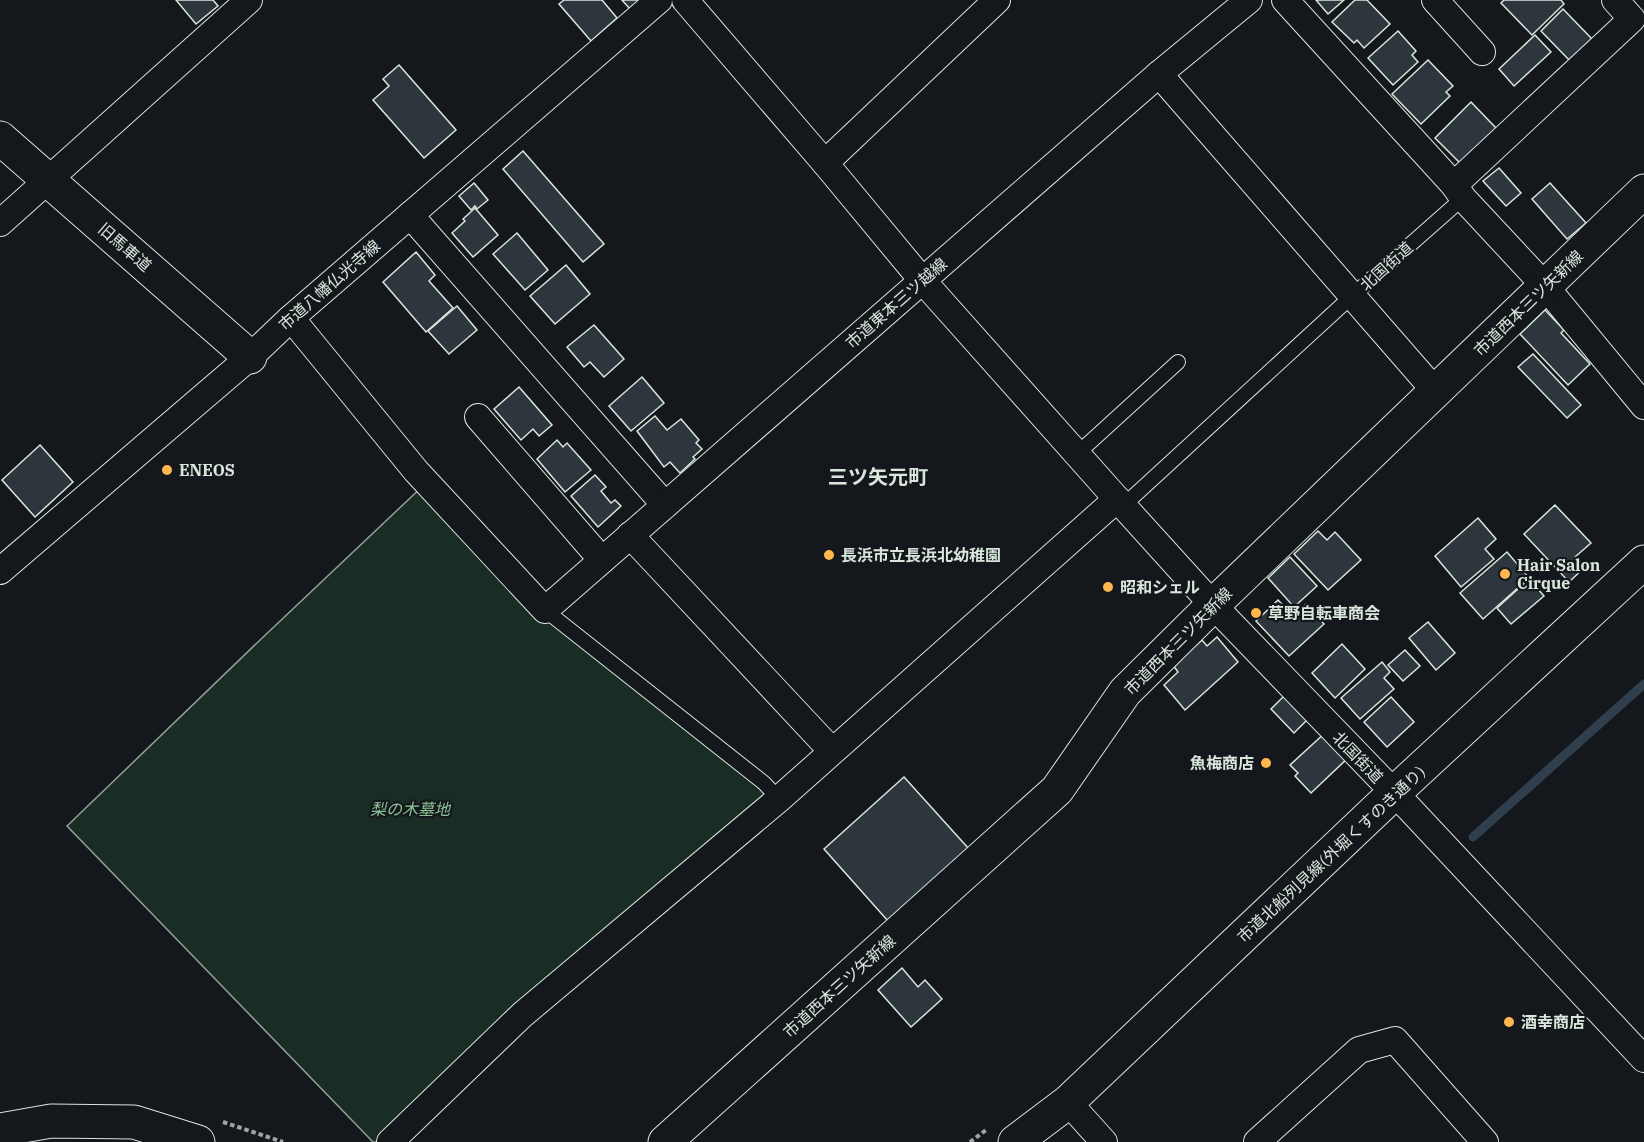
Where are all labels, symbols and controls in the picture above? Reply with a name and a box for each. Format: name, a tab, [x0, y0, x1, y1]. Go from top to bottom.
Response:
street label: 旧馬車道	[94, 218, 156, 276]
street label: 市道八幡仏光寺線	[274, 235, 384, 335]
street label: 北国街道	[1356, 237, 1416, 295]
street label: 市道西本三ツ矢新線	[1469, 246, 1587, 360]
street label: 市道東本三ツ越線	[841, 253, 951, 353]
place label: ENEOS	[179, 460, 235, 480]
marker: ENEOS	[160, 463, 174, 477]
district label: 三ツ矢元町	[828, 463, 928, 490]
place label: 長浜市立長浜北幼稚園	[841, 545, 1001, 565]
marker: 長浜市立長浜北幼稚園	[822, 548, 836, 562]
place label: Hair Salon Cirque	[1517, 555, 1601, 593]
marker: Hair Salon Cirque	[1498, 567, 1512, 581]
place label: 昭和シェル	[1120, 577, 1200, 597]
marker: 昭和シェル	[1101, 580, 1115, 594]
street label: 市道西本三ツ矢新線	[1120, 583, 1236, 699]
place label: 草野自転車商会	[1268, 603, 1380, 623]
marker: 草野自転車商会	[1249, 606, 1263, 620]
street label: 北国街道	[1329, 727, 1387, 787]
place label: 魚梅商店	[1190, 753, 1254, 773]
marker: 魚梅商店	[1259, 756, 1273, 770]
street label: 市道北船列見線(外堀くすのき通り)	[1233, 761, 1429, 947]
park label: 梨の木墓地	[370, 799, 452, 819]
street label: 市道西本三ツ矢新線	[779, 930, 899, 1042]
place label: 酒幸商店	[1521, 1012, 1585, 1032]
marker: 酒幸商店	[1502, 1015, 1516, 1029]

